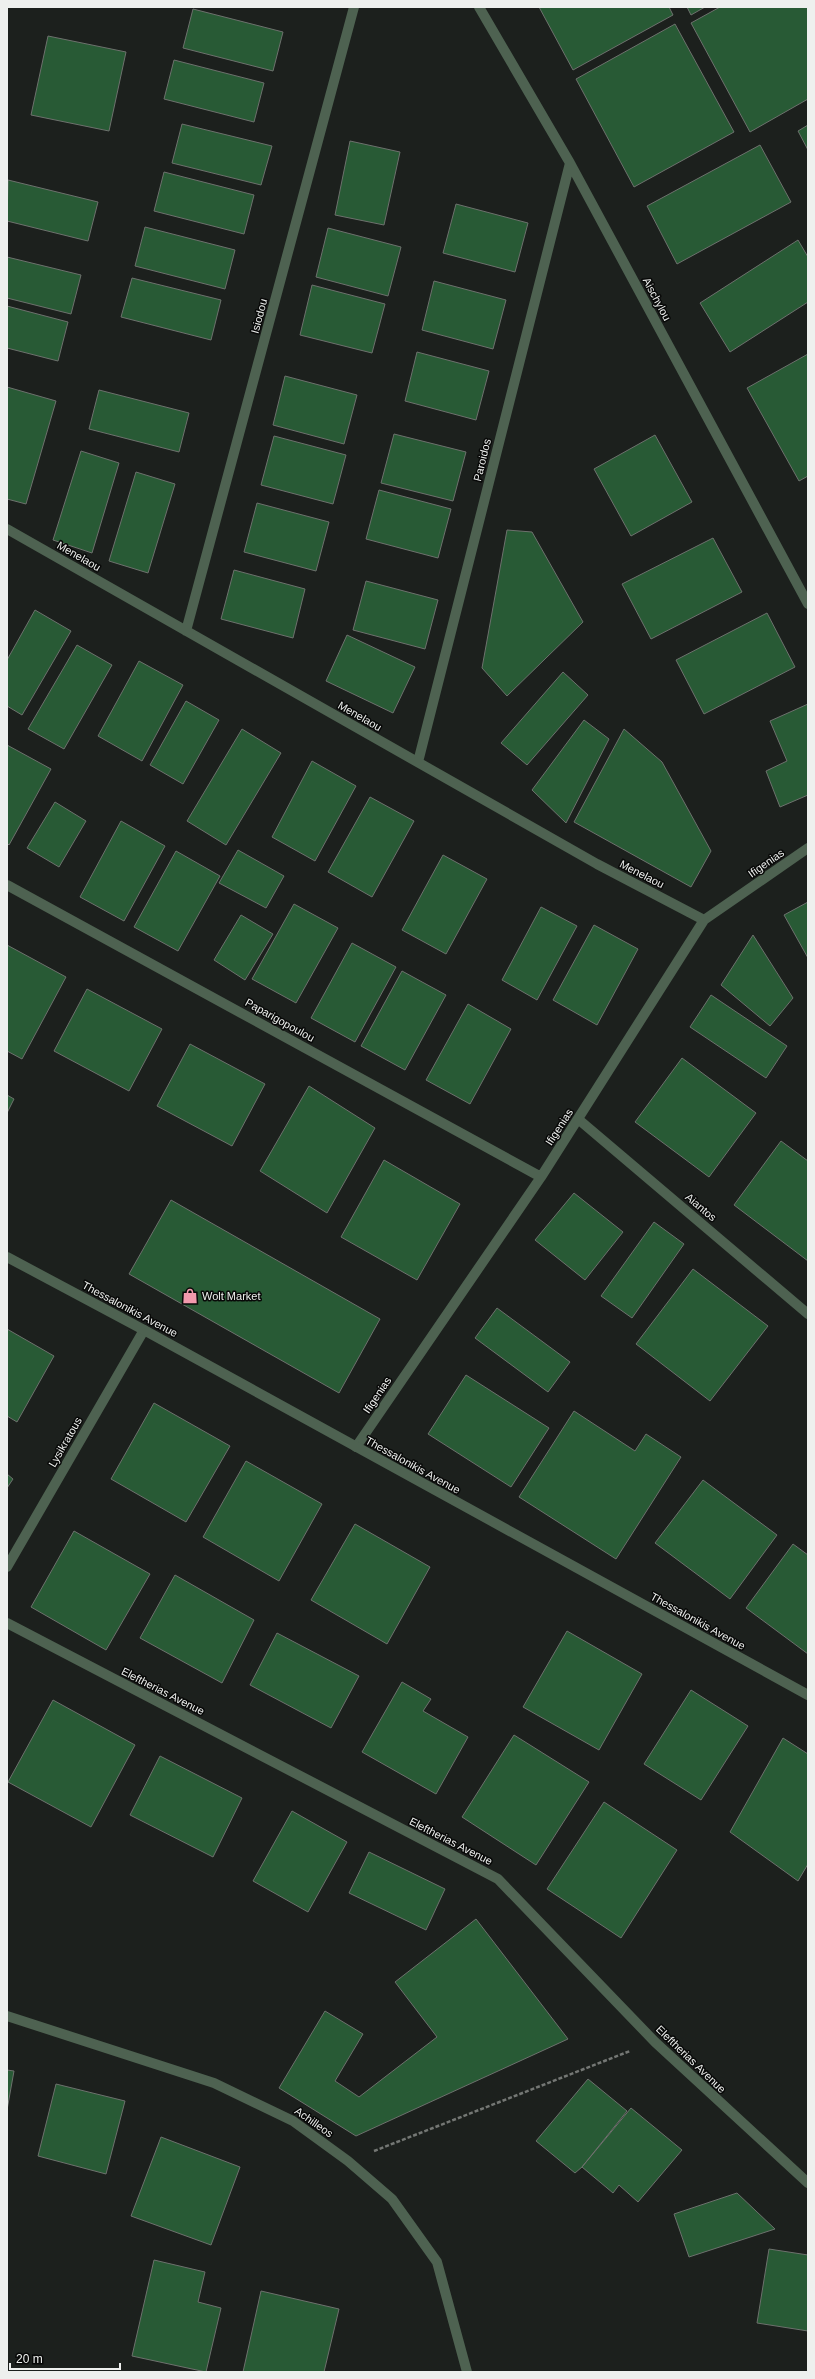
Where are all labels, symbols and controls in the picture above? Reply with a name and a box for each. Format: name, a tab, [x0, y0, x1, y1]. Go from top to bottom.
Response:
street label: Aischylou	[641, 275, 673, 323]
street label: Isiodou	[249, 297, 269, 335]
street label: Paroidos	[471, 437, 493, 483]
street label: Menelaou	[55, 539, 103, 573]
street label: Menelaou	[336, 699, 384, 733]
street label: Ifigenias	[746, 846, 787, 880]
street label: Menelaou	[618, 858, 666, 890]
street label: Paparigopoulou	[243, 996, 317, 1044]
street label: Ifigenias	[543, 1106, 575, 1147]
street label: Aiantos	[683, 1191, 719, 1224]
street label: Thessalonikis Avenue	[80, 1279, 180, 1339]
shop icon: Wolt Market	[181, 1287, 199, 1305]
place label: Wolt Market	[202, 1290, 260, 1302]
street label: Ifigenias	[361, 1374, 394, 1415]
street label: Lysikratous	[46, 1415, 84, 1469]
street label: Thessalonikis Avenue	[364, 1434, 462, 1496]
street label: Thessalonikis Avenue	[649, 1590, 747, 1652]
street label: Eleftherias Avenue	[119, 1665, 207, 1717]
street label: Eleftherias Avenue	[407, 1815, 495, 1867]
street label: Eleftherias Avenue	[654, 2023, 728, 2095]
street label: Achilleos	[293, 2104, 336, 2140]
scale bar	[10, 2345, 120, 2371]
text: 20 m	[16, 2352, 43, 2366]

